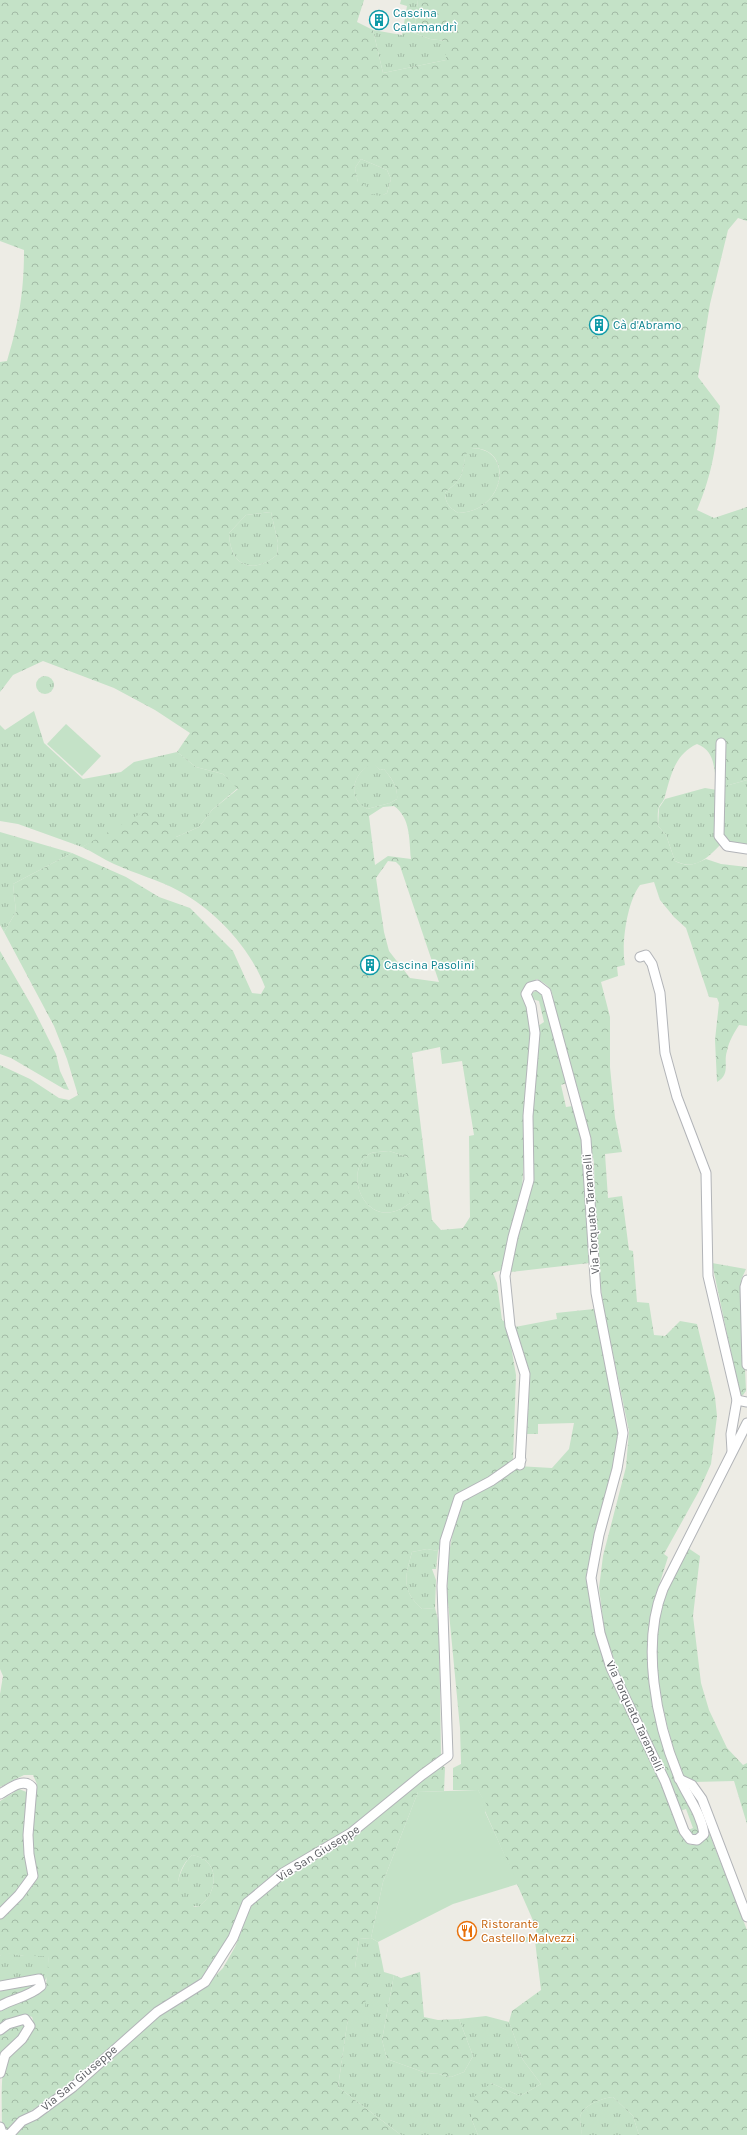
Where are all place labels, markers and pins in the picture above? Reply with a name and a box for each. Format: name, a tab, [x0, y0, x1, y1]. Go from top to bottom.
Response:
place label: Cascina Calamandrì	[393, 6, 457, 34]
building icon: Cascina Calamandrì	[368, 9, 390, 31]
building icon: Cà d'Abramo	[588, 314, 610, 336]
place label: Cà d'Abramo	[613, 318, 681, 332]
building icon: Cascina Pasolini	[359, 954, 381, 976]
place label: Cascina Pasolini	[384, 958, 475, 972]
place label: Ristorante Castello Malvezzi	[481, 1917, 575, 1945]
restaurant icon: Ristorante Castello Malvezzi	[456, 1920, 478, 1942]

